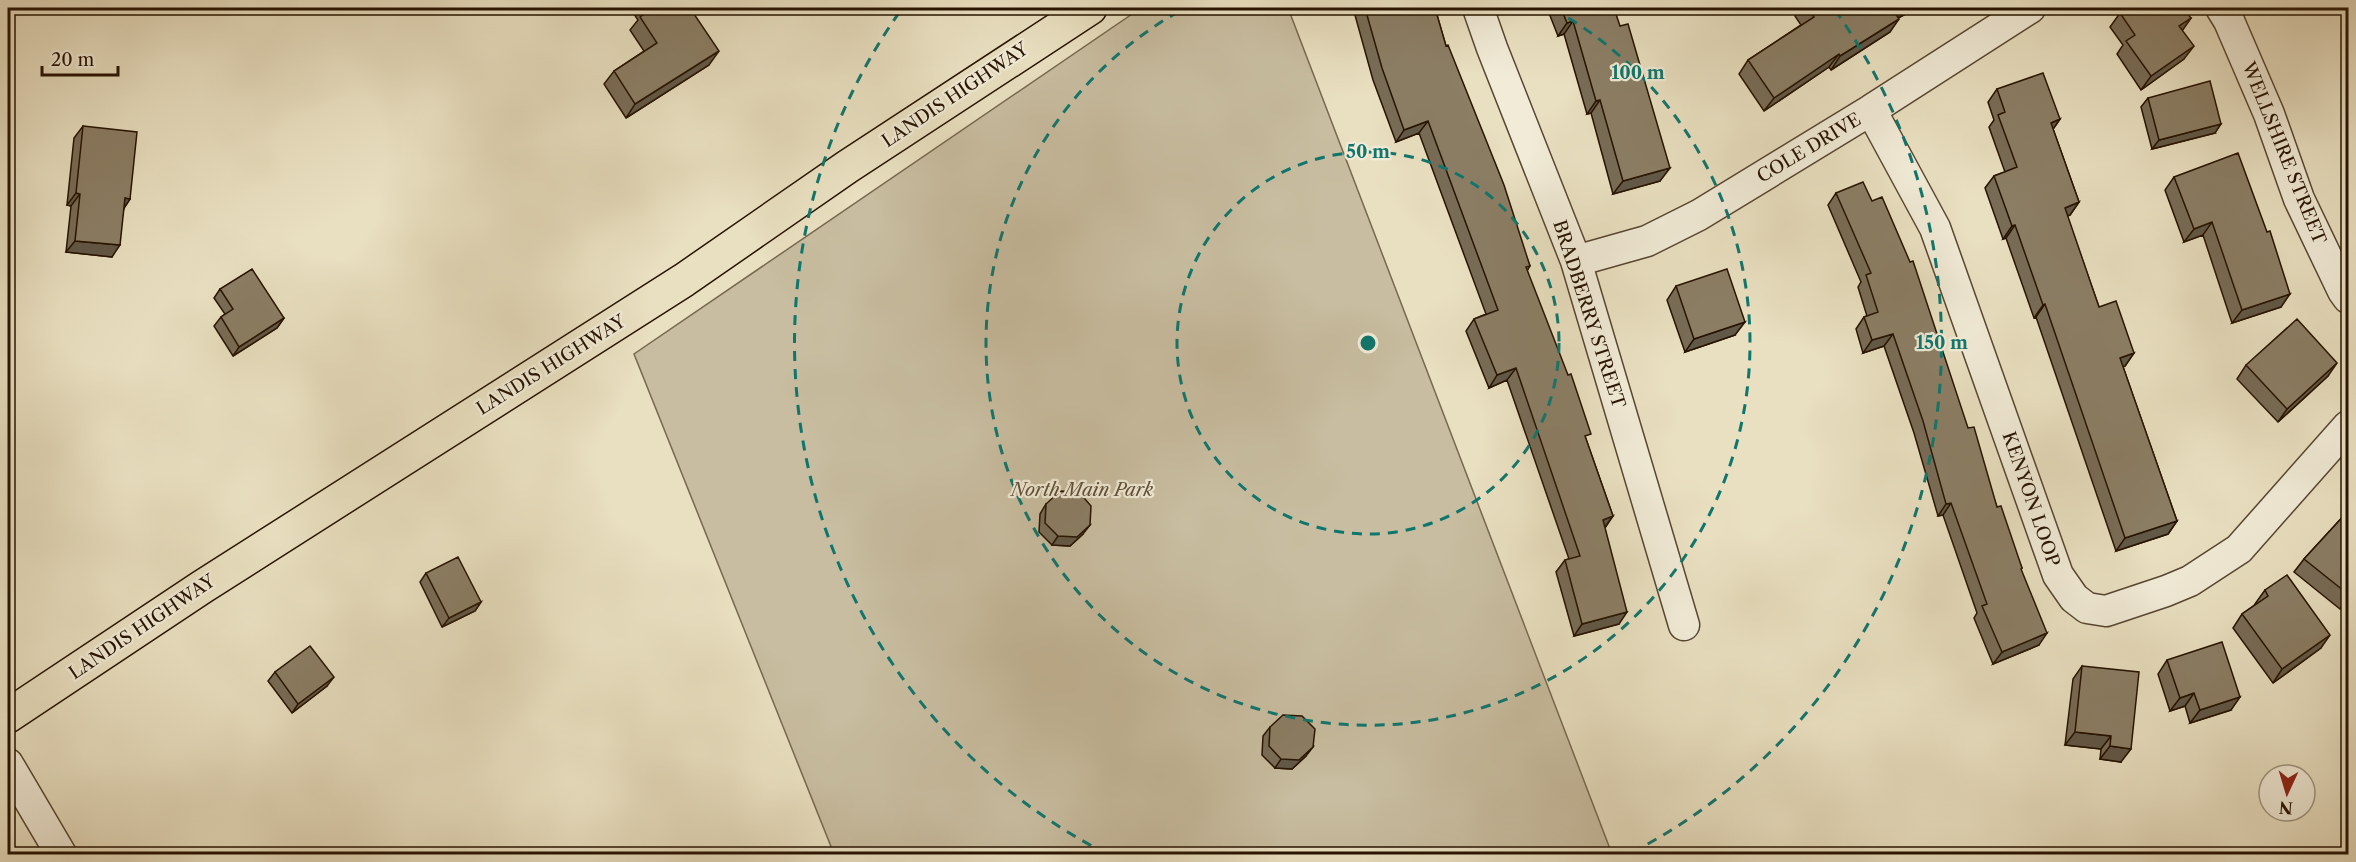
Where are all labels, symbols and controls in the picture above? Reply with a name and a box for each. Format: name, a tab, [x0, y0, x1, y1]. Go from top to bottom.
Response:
street label: LANDIS HIGHWAY	[878, 37, 1033, 152]
scale bar	[42, 39, 118, 77]
text: 20 m	[51, 49, 95, 71]
street label: WELLSHIRE STREET	[2237, 58, 2331, 248]
text: 100 m	[1611, 62, 1665, 84]
street label: COLE DRIVE	[1753, 108, 1865, 188]
text: 50 m	[1346, 141, 1390, 163]
street label: BRADBERRY STREET	[1548, 217, 1630, 411]
street label: LANDIS HIGHWAY	[472, 310, 631, 420]
text: 150 m	[1916, 332, 1968, 354]
centre of rings	[1358, 333, 1378, 353]
street label: KENYON LOOP	[1998, 429, 2064, 569]
park label: North Main Park	[1009, 479, 1154, 501]
street label: LANDIS HIGHWAY	[65, 569, 220, 684]
north arrow	[2257, 763, 2317, 823]
text: N	[2278, 797, 2294, 818]

